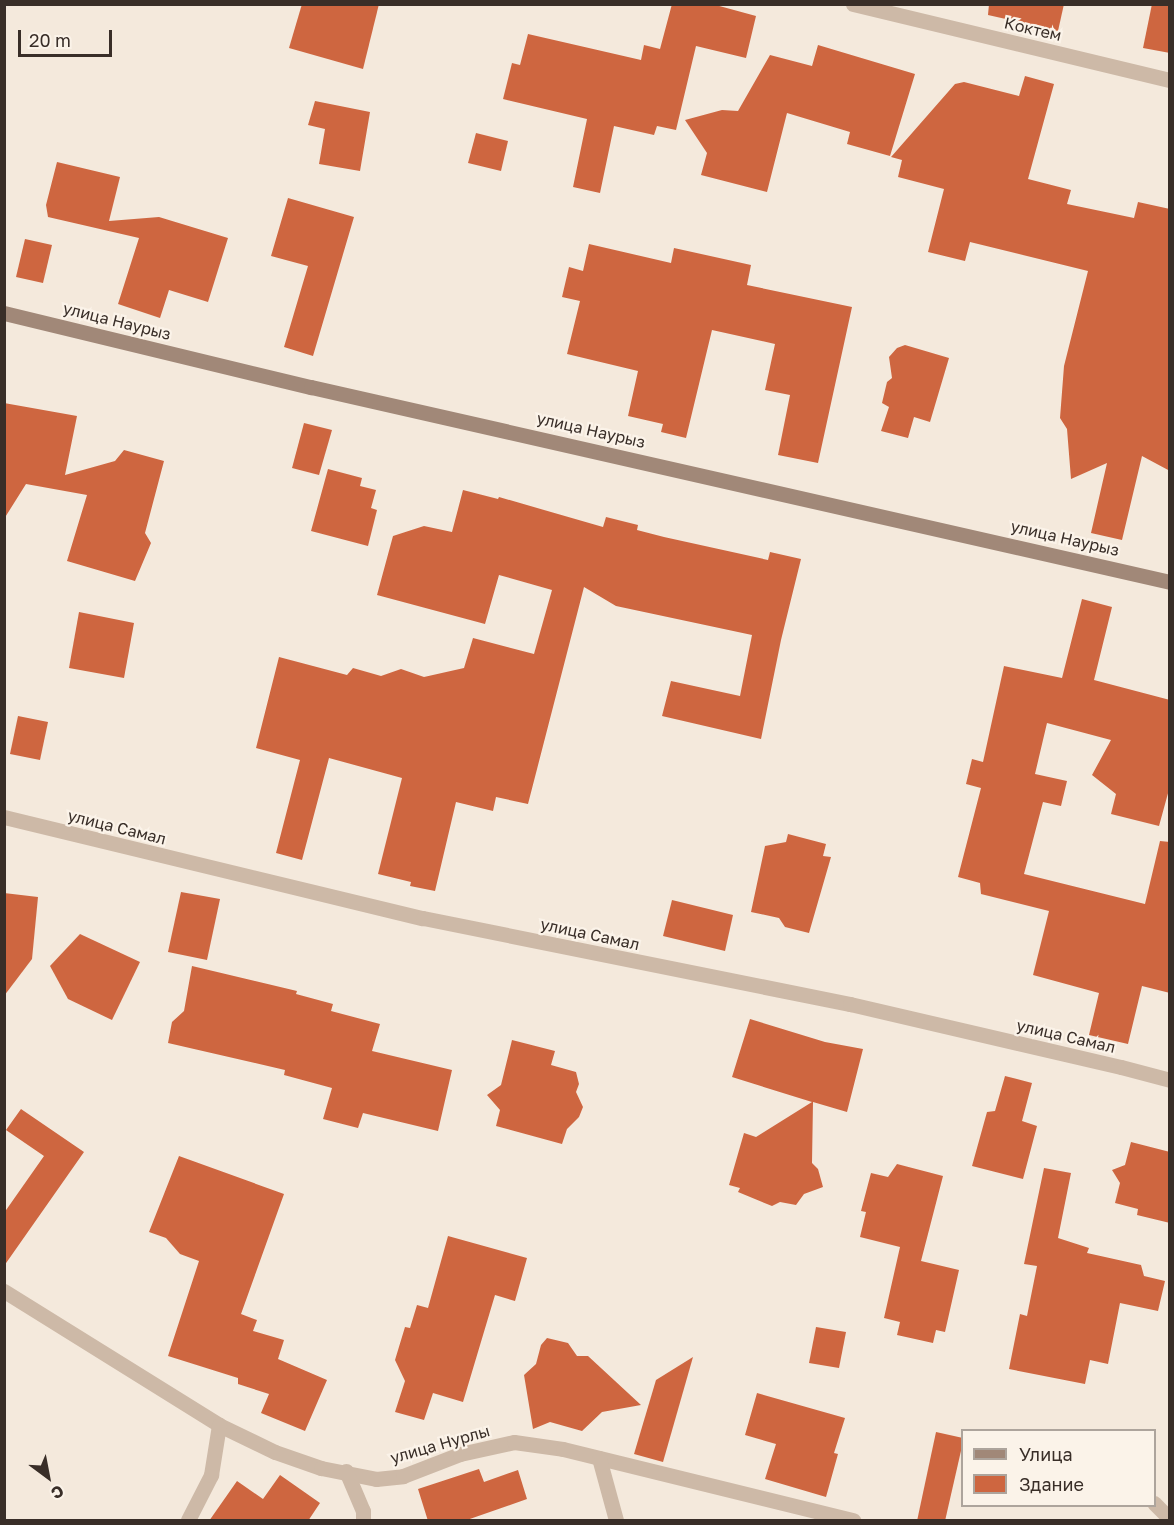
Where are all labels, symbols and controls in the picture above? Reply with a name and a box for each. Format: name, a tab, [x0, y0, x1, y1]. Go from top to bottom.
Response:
street label: Коктем	[1003, 13, 1063, 45]
scale bar	[21, 18, 116, 56]
text: 20 m	[29, 29, 71, 51]
street label: улица Наурыз	[61, 298, 173, 344]
street label: улица Наурыз	[535, 408, 647, 452]
street label: улица Наурыз	[1009, 516, 1121, 560]
street label: улица Самал	[66, 806, 168, 848]
street label: улица Самал	[539, 914, 641, 954]
street label: улица Самал	[1015, 1015, 1117, 1057]
street label: улица Нурлы	[388, 1421, 492, 1467]
legend	[961, 1429, 1156, 1507]
text: Улица	[1019, 1443, 1073, 1465]
north arrow	[18, 1447, 78, 1507]
text: Здание	[1019, 1473, 1084, 1495]
text: С	[47, 1481, 68, 1504]

